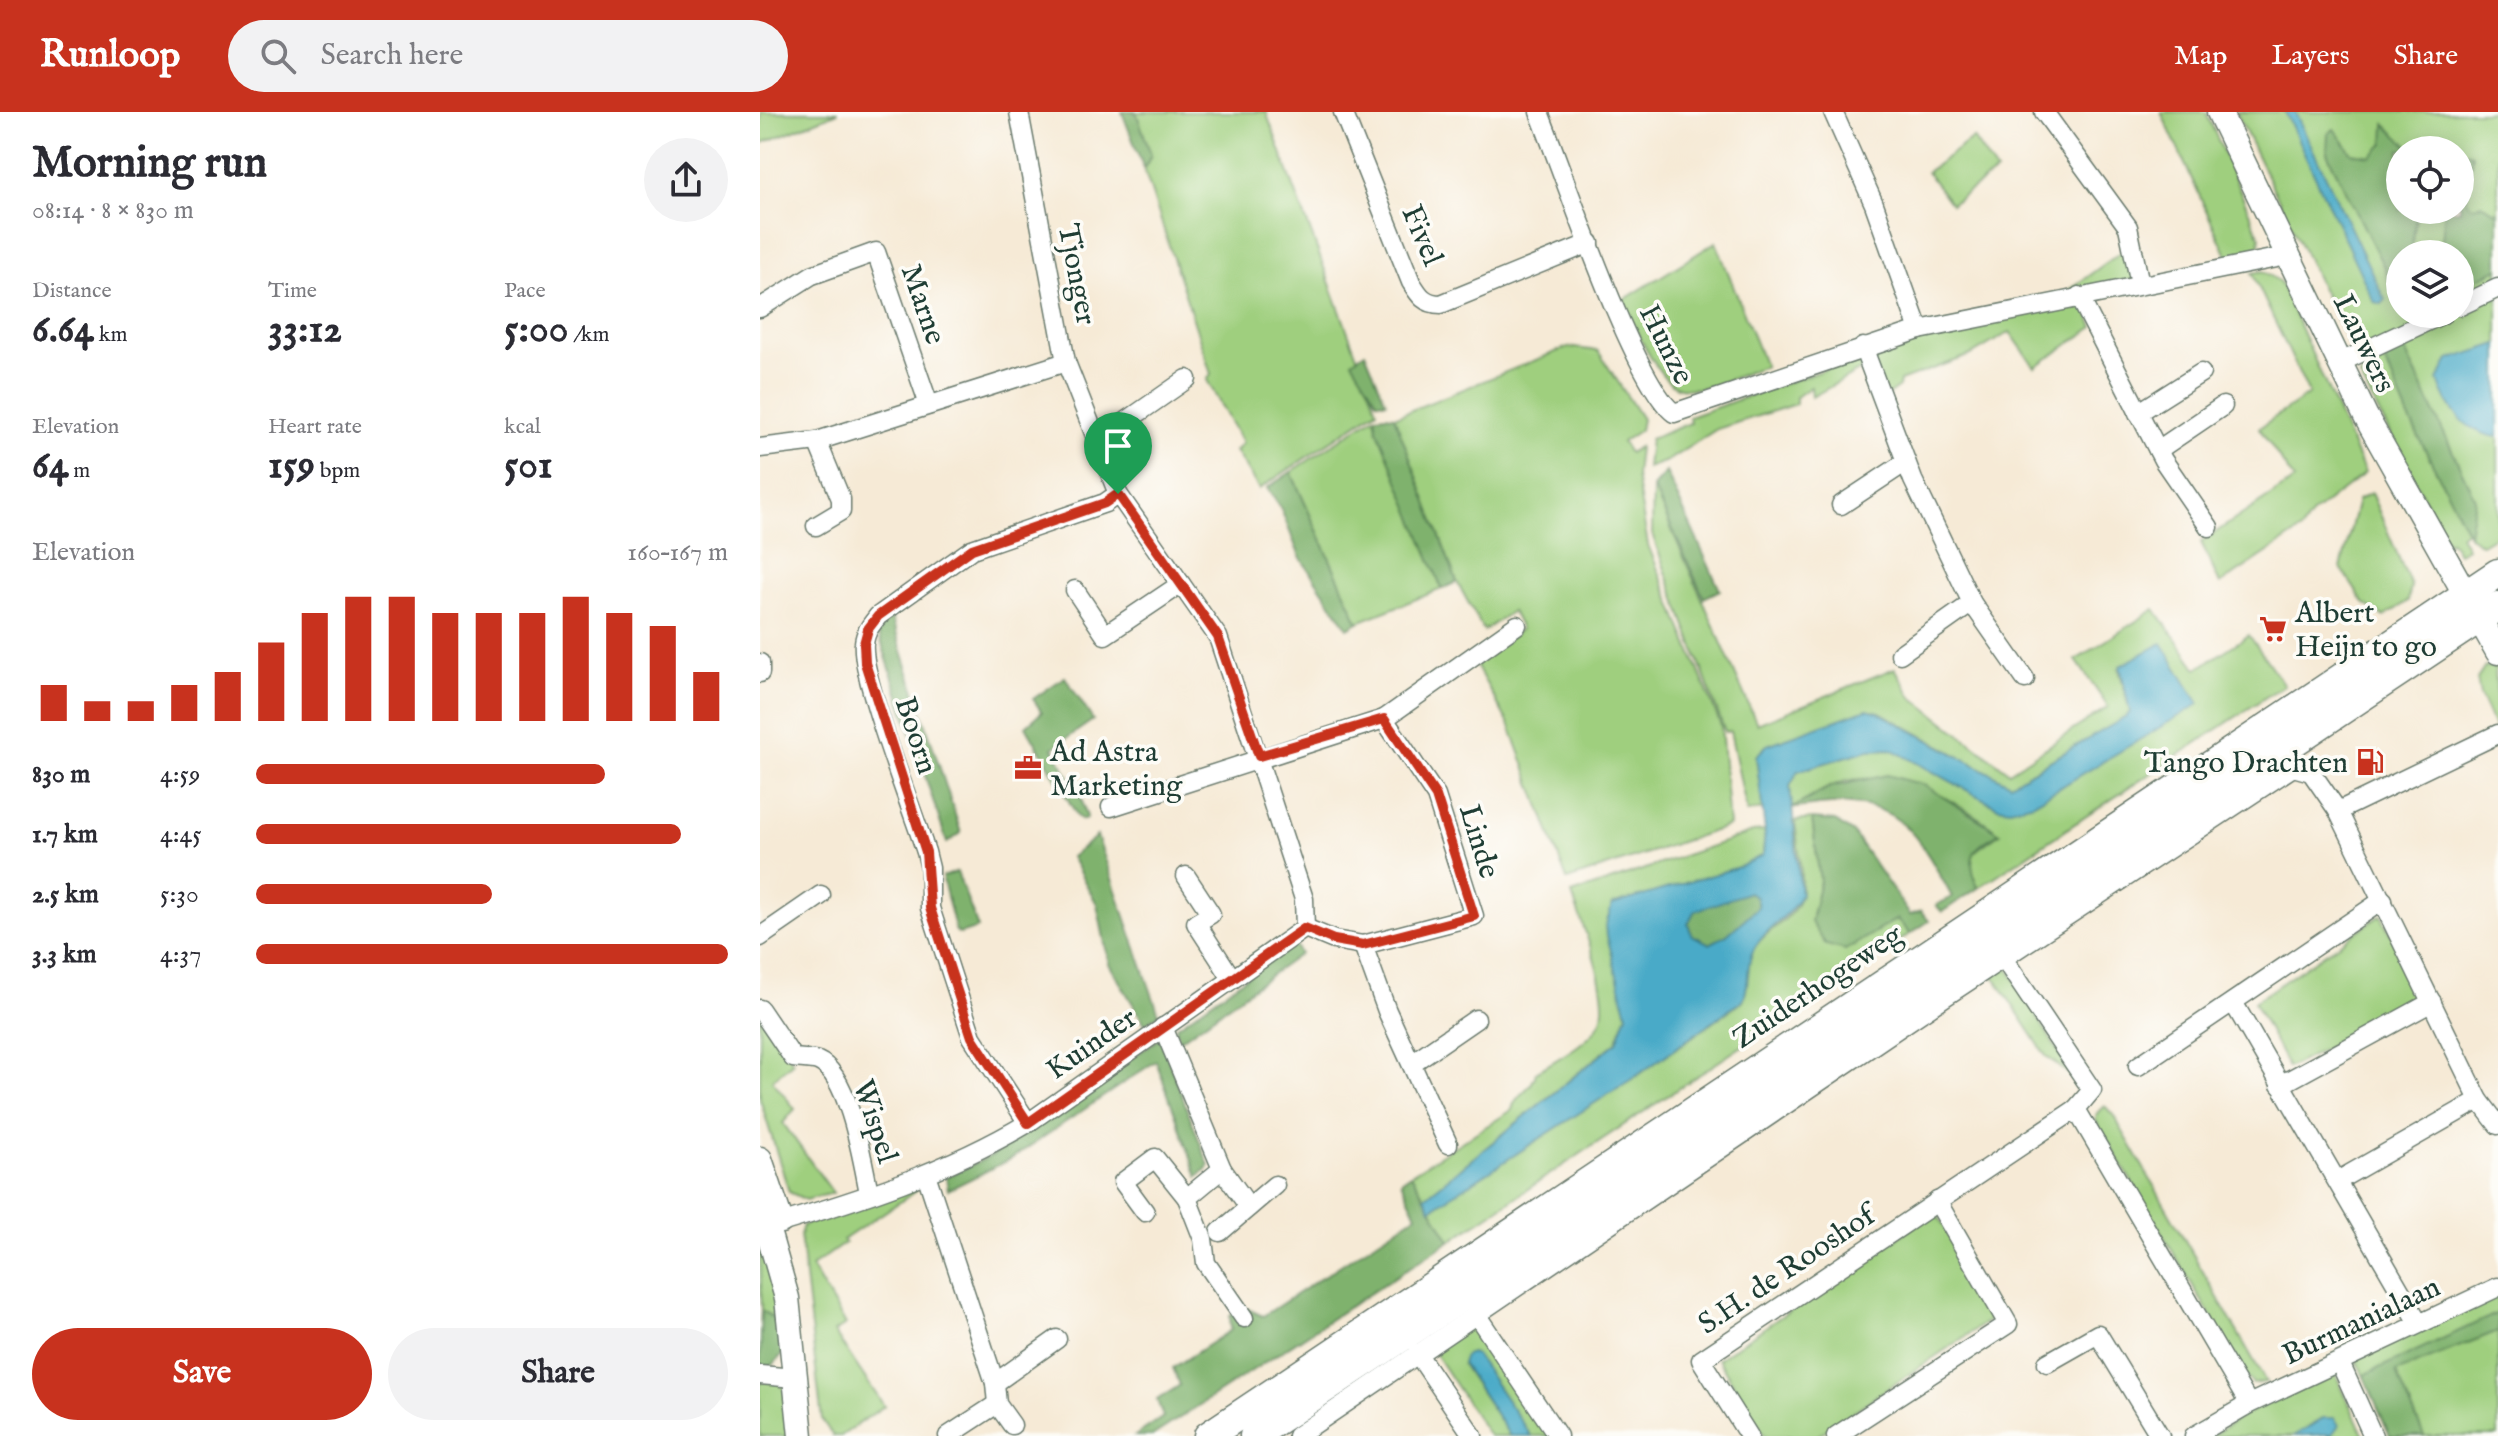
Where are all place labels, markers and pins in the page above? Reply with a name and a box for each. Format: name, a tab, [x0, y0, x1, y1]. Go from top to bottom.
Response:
pin	[1084, 412, 1152, 494]
place label: Albert Heijn to go	[2294, 595, 2437, 667]
supermarket icon: Albert Heijn to go	[2258, 614, 2288, 644]
place label: Ad Astra Marketing	[1049, 734, 1183, 806]
place label: Tango Drachten	[2144, 745, 2348, 783]
fuel station icon: Tango Drachten	[2355, 747, 2385, 777]
office icon: Ad Astra Marketing	[1013, 753, 1043, 783]

